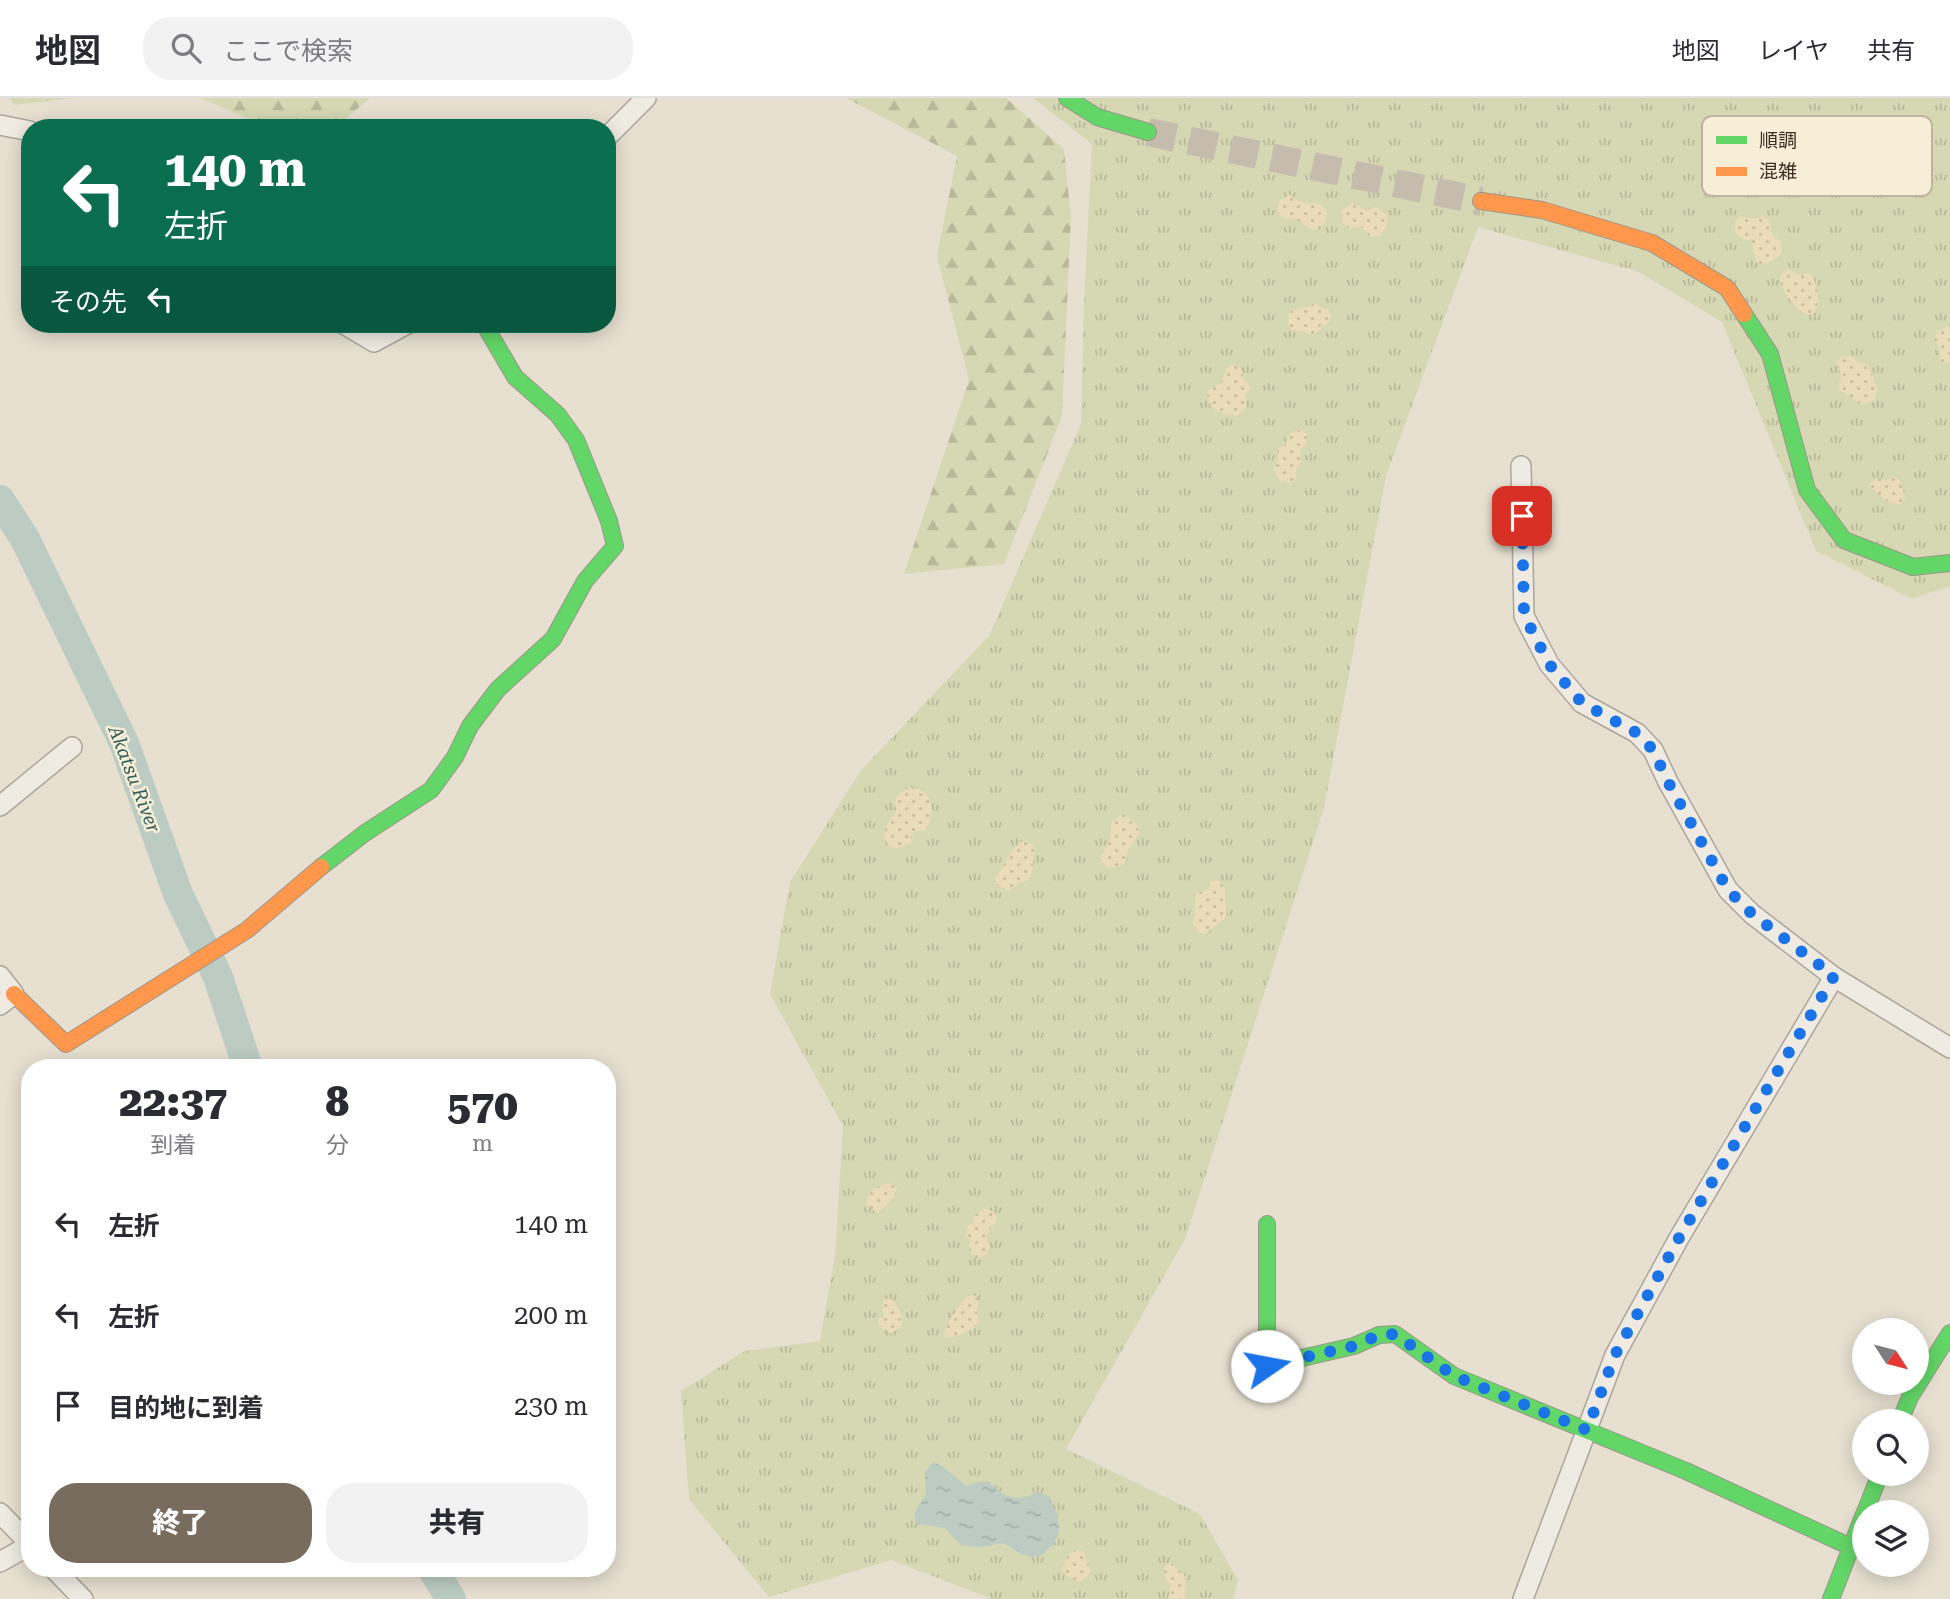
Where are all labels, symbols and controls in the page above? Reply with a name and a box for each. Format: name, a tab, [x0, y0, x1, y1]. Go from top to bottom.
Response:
search box	[143, 17, 633, 80]
icon: search	[167, 29, 205, 67]
text: 地図	[35, 31, 101, 70]
text: ここで検索	[223, 36, 353, 66]
text: 地図	[1672, 37, 1720, 65]
text: レイヤ	[1758, 37, 1829, 65]
text: 共有	[1867, 37, 1915, 65]
legend	[1702, 116, 1932, 196]
text: 順調	[1759, 129, 1797, 152]
text: 140 m	[164, 141, 306, 198]
icon: left	[49, 147, 140, 238]
text: 混雑	[1759, 160, 1797, 183]
text: 左折	[164, 207, 228, 245]
icon: left	[141, 280, 179, 318]
text: その先	[49, 287, 127, 317]
pin	[1492, 486, 1552, 546]
icon: arrive	[1503, 497, 1541, 535]
water label: Akatsu River	[103, 722, 165, 836]
text: 22:37	[119, 1077, 227, 1126]
text: 8	[325, 1077, 349, 1126]
text: 570	[447, 1081, 518, 1130]
text: m	[472, 1130, 493, 1157]
text: 到着	[150, 1132, 196, 1159]
text: 分	[326, 1132, 349, 1159]
icon: left	[49, 1205, 87, 1243]
text: 140 m	[514, 1209, 588, 1239]
text: 左折	[108, 1211, 160, 1241]
icon: left	[49, 1296, 87, 1334]
text: 200 m	[514, 1300, 588, 1330]
text: 左折	[108, 1302, 160, 1332]
north arrow	[1852, 1318, 1928, 1395]
map controls	[1852, 1318, 1929, 1577]
position arrow	[1230, 1329, 1304, 1403]
icon: arrive	[49, 1387, 87, 1425]
text: 230 m	[514, 1391, 588, 1421]
text: 目的地に到着	[108, 1393, 264, 1423]
button: search	[1852, 1409, 1929, 1486]
button: 終了	[49, 1483, 312, 1563]
button: 共有	[326, 1483, 588, 1563]
button: layers	[1852, 1500, 1929, 1577]

